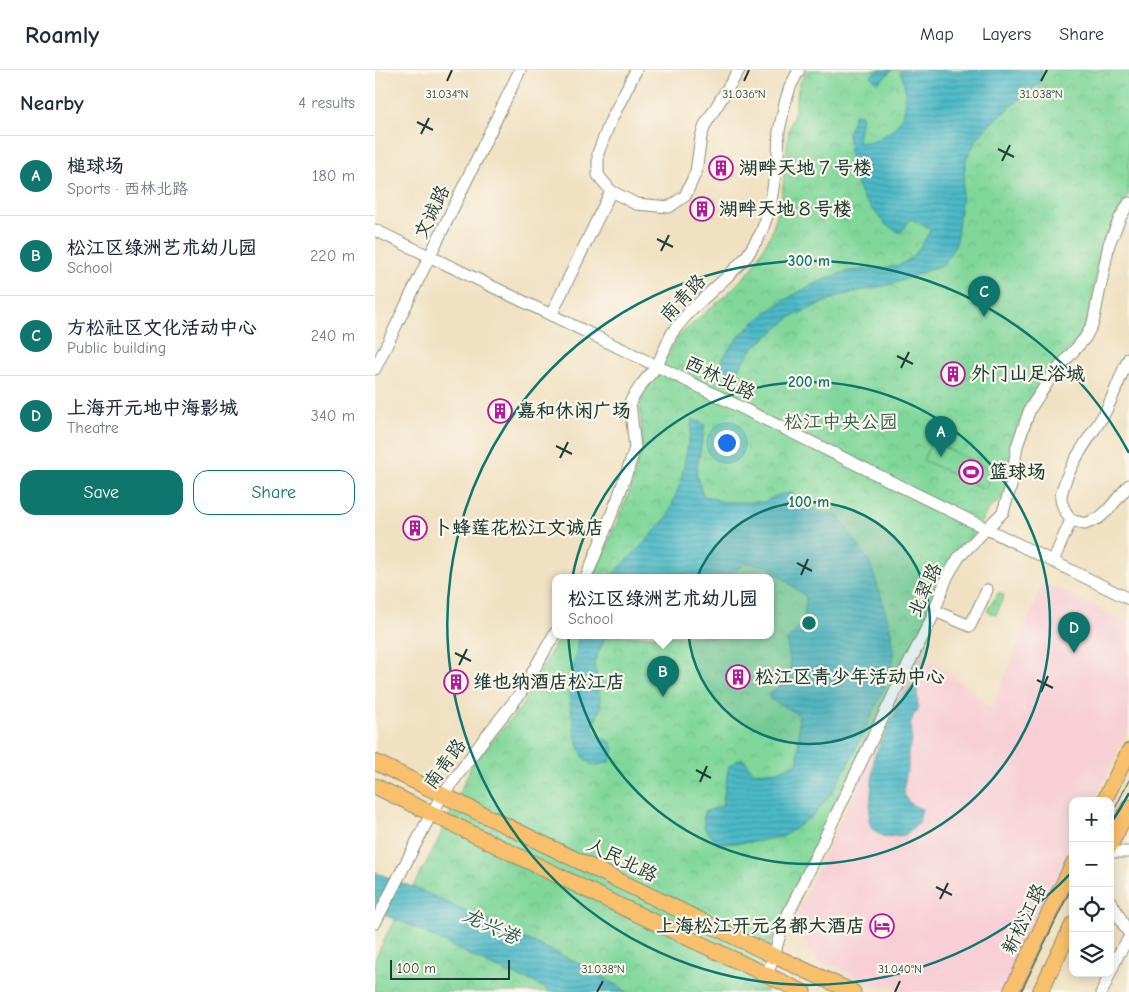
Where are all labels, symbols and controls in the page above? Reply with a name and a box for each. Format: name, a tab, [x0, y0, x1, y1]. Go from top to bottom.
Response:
text: Roamly	[25, 21, 99, 49]
text: Map	[920, 24, 954, 45]
text: Layers	[982, 24, 1031, 45]
text: Share	[1059, 24, 1104, 45]
text: 31.034°N	[426, 87, 468, 101]
text: 31.036°N	[722, 87, 766, 101]
text: 31.038°N	[1019, 87, 1063, 101]
text: Nearby	[20, 91, 84, 115]
text: 4 results	[298, 94, 355, 112]
text: 槌球场	[67, 155, 124, 177]
building icon: 湖畔天地７号楼	[708, 155, 734, 181]
place label: 湖畔天地７号楼	[739, 157, 872, 179]
text: A	[32, 167, 40, 185]
text: 180 m	[312, 167, 355, 185]
text: Sports · 西林北路	[67, 180, 188, 198]
street label: 文诚路	[410, 182, 454, 242]
building icon: 湖畔天地８号楼	[689, 196, 715, 222]
place label: 湖畔天地８号楼	[719, 198, 852, 220]
text: 松江区绿洲艺术幼儿园	[67, 237, 257, 259]
text: B	[31, 247, 41, 265]
text: 220 m	[310, 247, 355, 265]
text: 300 m	[788, 252, 830, 270]
text: School	[67, 259, 113, 277]
street label: 南青路	[656, 270, 710, 326]
pin: C	[968, 276, 1000, 317]
text: 方松社区文化活动中心	[67, 317, 257, 339]
text: C	[31, 327, 41, 345]
text: 240 m	[311, 327, 355, 345]
text: Public building	[67, 339, 166, 357]
street label: 西林北路	[681, 351, 759, 405]
building icon: 外门山足浴城	[940, 361, 966, 387]
place label: 外门山足浴城	[971, 363, 1085, 385]
text: 200 m	[788, 373, 830, 391]
text: 上海开元地中海影城	[67, 397, 238, 419]
building icon: 嘉和休闲广场	[487, 398, 513, 424]
place label: 嘉和休闲广场	[517, 400, 631, 422]
text: D	[31, 407, 41, 425]
text: 340 m	[311, 407, 355, 425]
park label: 松江中央公园	[784, 411, 898, 433]
pin: A	[925, 416, 957, 457]
text: Theatre	[67, 419, 119, 437]
your location	[714, 430, 740, 456]
sports icon: 篮球场	[958, 459, 984, 485]
place label: 篮球场	[989, 461, 1046, 483]
button: Save	[20, 470, 183, 515]
button: Share	[193, 470, 355, 515]
text: 100 m	[789, 493, 829, 511]
building icon: 卜蜂莲花松江文诚店	[402, 515, 428, 541]
place label: 卜蜂莲花松江文诚店	[433, 517, 604, 539]
street label: 北翠路	[903, 559, 947, 621]
popup	[552, 574, 774, 639]
text: 松江区绿洲艺术幼儿园	[568, 588, 758, 610]
text: School	[568, 610, 614, 628]
pin: D	[1058, 612, 1090, 653]
centre of rings	[800, 614, 818, 632]
pin: B	[647, 656, 679, 697]
building icon: 松江区青少年活动中心	[725, 664, 751, 690]
place label: 松江区青少年活动中心	[755, 666, 945, 688]
building icon: 维也纳酒店松江店	[443, 669, 469, 695]
place label: 维也纳酒店松江店	[473, 671, 625, 693]
street label: 南青路	[419, 734, 471, 794]
map controls	[1069, 797, 1114, 977]
button: +	[1069, 797, 1114, 842]
street label: 人民北路	[583, 833, 661, 887]
button: −	[1069, 842, 1114, 887]
street label: 新松江路	[997, 880, 1051, 958]
button: locate	[1069, 887, 1114, 932]
water label: 龙兴港	[459, 903, 525, 950]
hotel icon: 上海松江开元名都大酒店	[869, 913, 895, 939]
place label: 上海松江开元名都大酒店	[656, 915, 865, 937]
button: layers	[1069, 932, 1114, 977]
scale bar	[390, 957, 510, 980]
text: 100 m	[397, 960, 436, 977]
text: 31.038°N	[581, 962, 625, 976]
text: 31.040°N	[878, 962, 922, 976]

